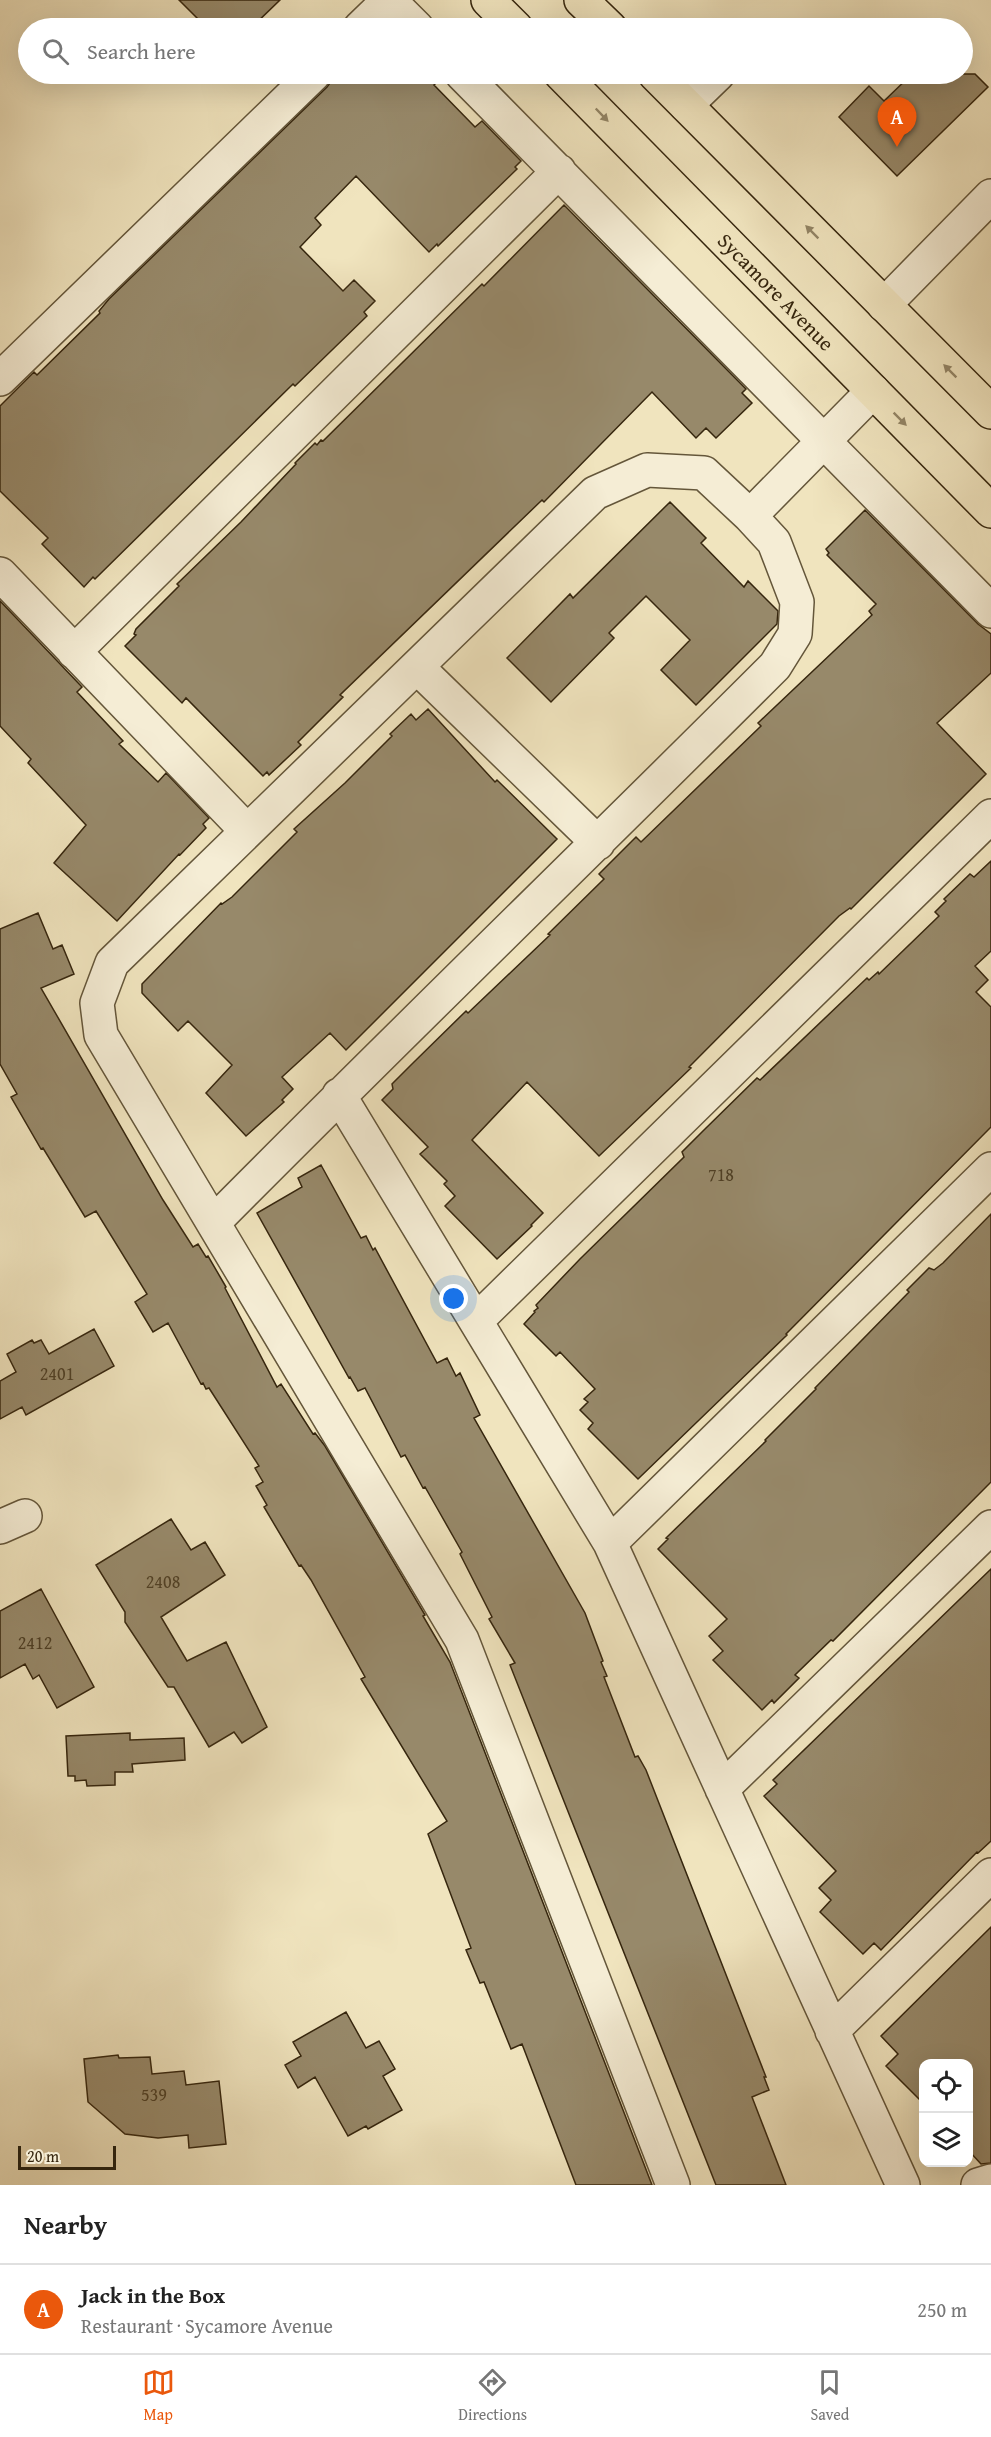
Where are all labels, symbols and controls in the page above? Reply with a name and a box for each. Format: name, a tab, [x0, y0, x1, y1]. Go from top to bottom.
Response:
search box	[18, 18, 973, 84]
icon: search	[39, 35, 72, 68]
text: Search here	[87, 35, 196, 67]
pin: A	[878, 98, 916, 147]
one-way arrow	[594, 108, 608, 122]
street label: Sycamore Avenue	[710, 226, 842, 358]
one-way arrow	[806, 226, 820, 240]
one-way arrow	[943, 364, 957, 378]
one-way arrow	[893, 412, 907, 426]
house number: 718	[708, 1161, 734, 1188]
your location	[439, 1284, 468, 1313]
house number: 2401	[40, 1360, 74, 1387]
house number: 2408	[146, 1568, 180, 1595]
house number: 2412	[18, 1629, 52, 1656]
map controls	[919, 2059, 973, 2167]
button: locate	[919, 2059, 973, 2113]
house number: 539	[141, 2081, 167, 2108]
button: layers	[919, 2113, 973, 2167]
scale bar	[18, 2143, 116, 2170]
text: 20 m	[27, 2144, 59, 2168]
text: Nearby	[24, 2205, 107, 2244]
text: Jack in the Box	[81, 2279, 225, 2311]
text: A	[37, 2295, 50, 2324]
text: 250 m	[917, 2295, 967, 2324]
text: Restaurant · Sycamore Avenue	[81, 2311, 333, 2340]
tab: Map	[142, 2366, 175, 2426]
tab: Directions	[458, 2366, 527, 2426]
tab: Saved	[810, 2366, 849, 2426]

